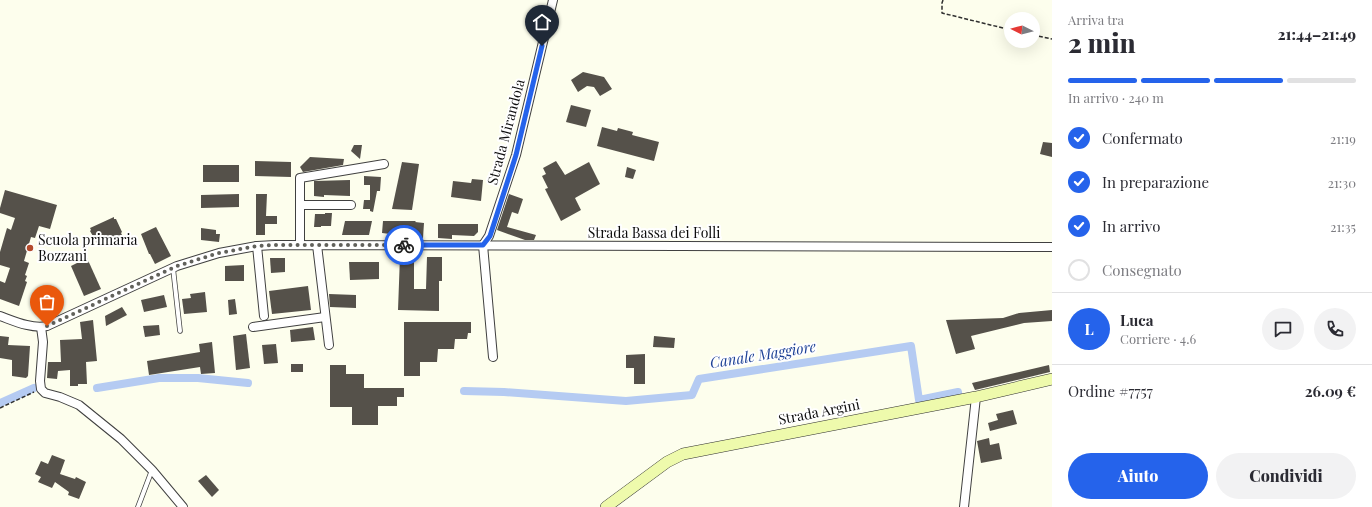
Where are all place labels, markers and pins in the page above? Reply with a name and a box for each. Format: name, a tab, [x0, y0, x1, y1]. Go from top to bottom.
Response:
pin	[525, 5, 559, 46]
place label: Scuola primaria Bozzani	[38, 230, 138, 265]
marker: Scuola primaria Bozzani	[25, 243, 35, 253]
pin	[30, 285, 64, 326]

